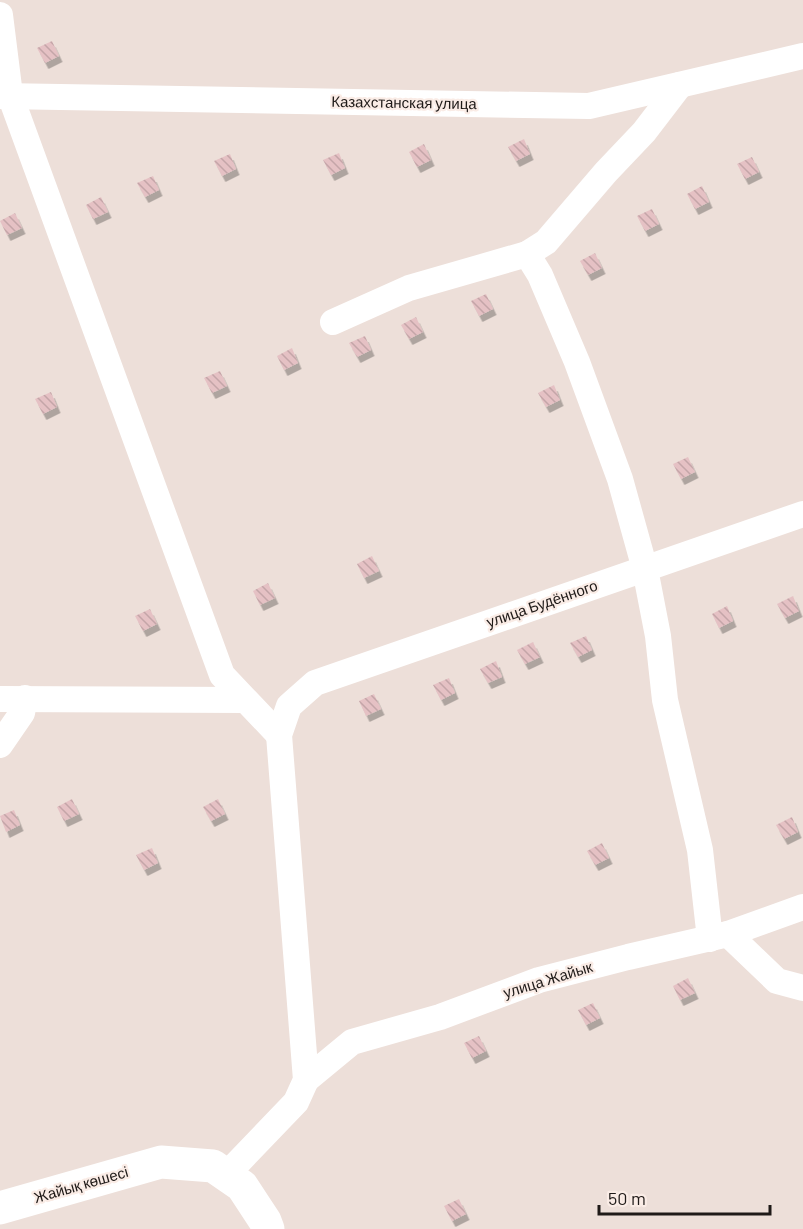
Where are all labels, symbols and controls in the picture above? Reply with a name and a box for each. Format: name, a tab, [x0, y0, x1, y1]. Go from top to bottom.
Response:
street label: Казахстанская улица	[331, 92, 478, 112]
street label: улица Будённого	[484, 576, 600, 630]
street label: улица Жайык	[501, 957, 595, 1001]
street label: Жайық көшесі	[32, 1162, 130, 1206]
scale bar	[599, 1178, 770, 1216]
text: 50 m	[608, 1187, 646, 1209]

